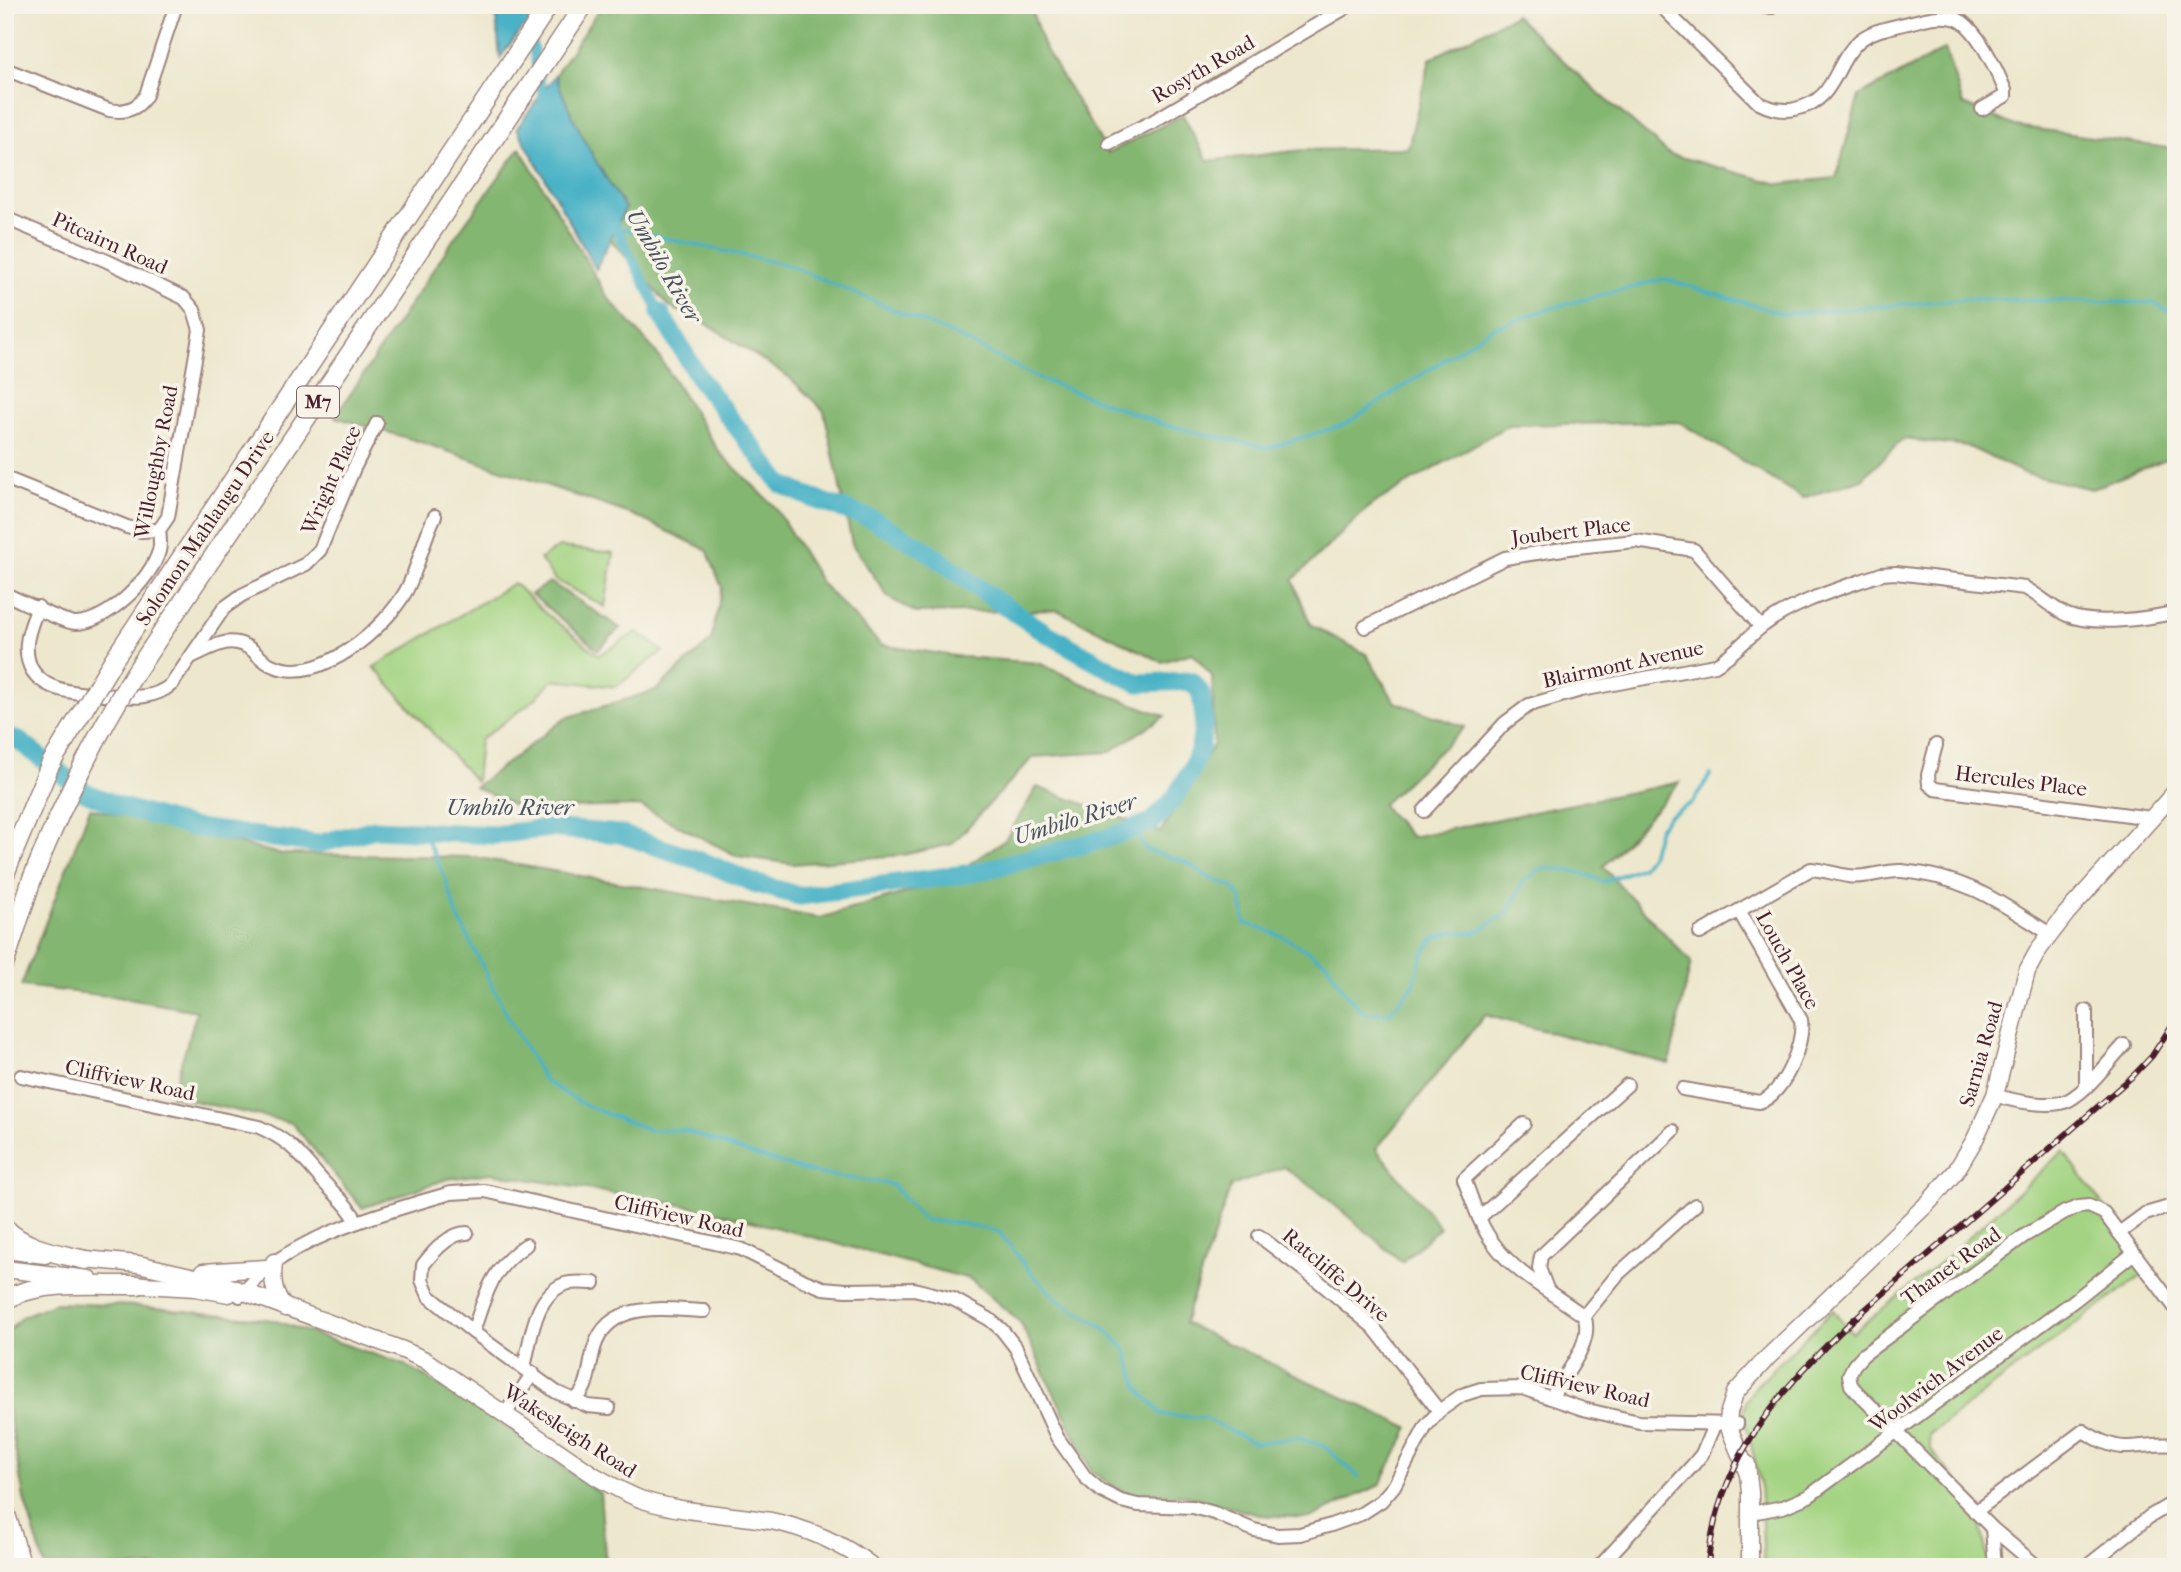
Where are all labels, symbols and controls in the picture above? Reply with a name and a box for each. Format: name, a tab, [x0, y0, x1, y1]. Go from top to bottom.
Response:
street label: Rosyth Road	[1147, 30, 1259, 108]
water label: Umbilo River	[620, 204, 708, 329]
street label: Pitcairn Road	[49, 207, 172, 279]
street label: Willoughby Road	[129, 382, 183, 542]
road number: M7	[297, 386, 339, 418]
street label: Wright Place	[296, 422, 366, 539]
street label: Solomon Mahlangu Drive	[131, 426, 279, 630]
street label: Joubert Place	[1508, 512, 1632, 550]
street label: Blairmont Avenue	[1540, 635, 1706, 693]
street label: Hercules Place	[1954, 761, 2088, 801]
water label: Umbilo River	[1010, 787, 1141, 851]
water label: Umbilo River	[446, 794, 575, 821]
street label: Louch Place	[1751, 907, 1825, 1013]
street label: Sarnia Road	[1954, 998, 2008, 1110]
street label: Cliffview Road	[63, 1055, 198, 1106]
street label: Cliffview Road	[612, 1189, 747, 1243]
street label: Thanet Road	[1896, 1221, 2006, 1310]
street label: Ratcliffe Drive	[1278, 1223, 1394, 1327]
street label: Woolwich Avenue	[1864, 1321, 2007, 1438]
street label: Cliffview Road	[1518, 1359, 1653, 1413]
street label: Wakesleigh Road	[498, 1378, 642, 1483]

